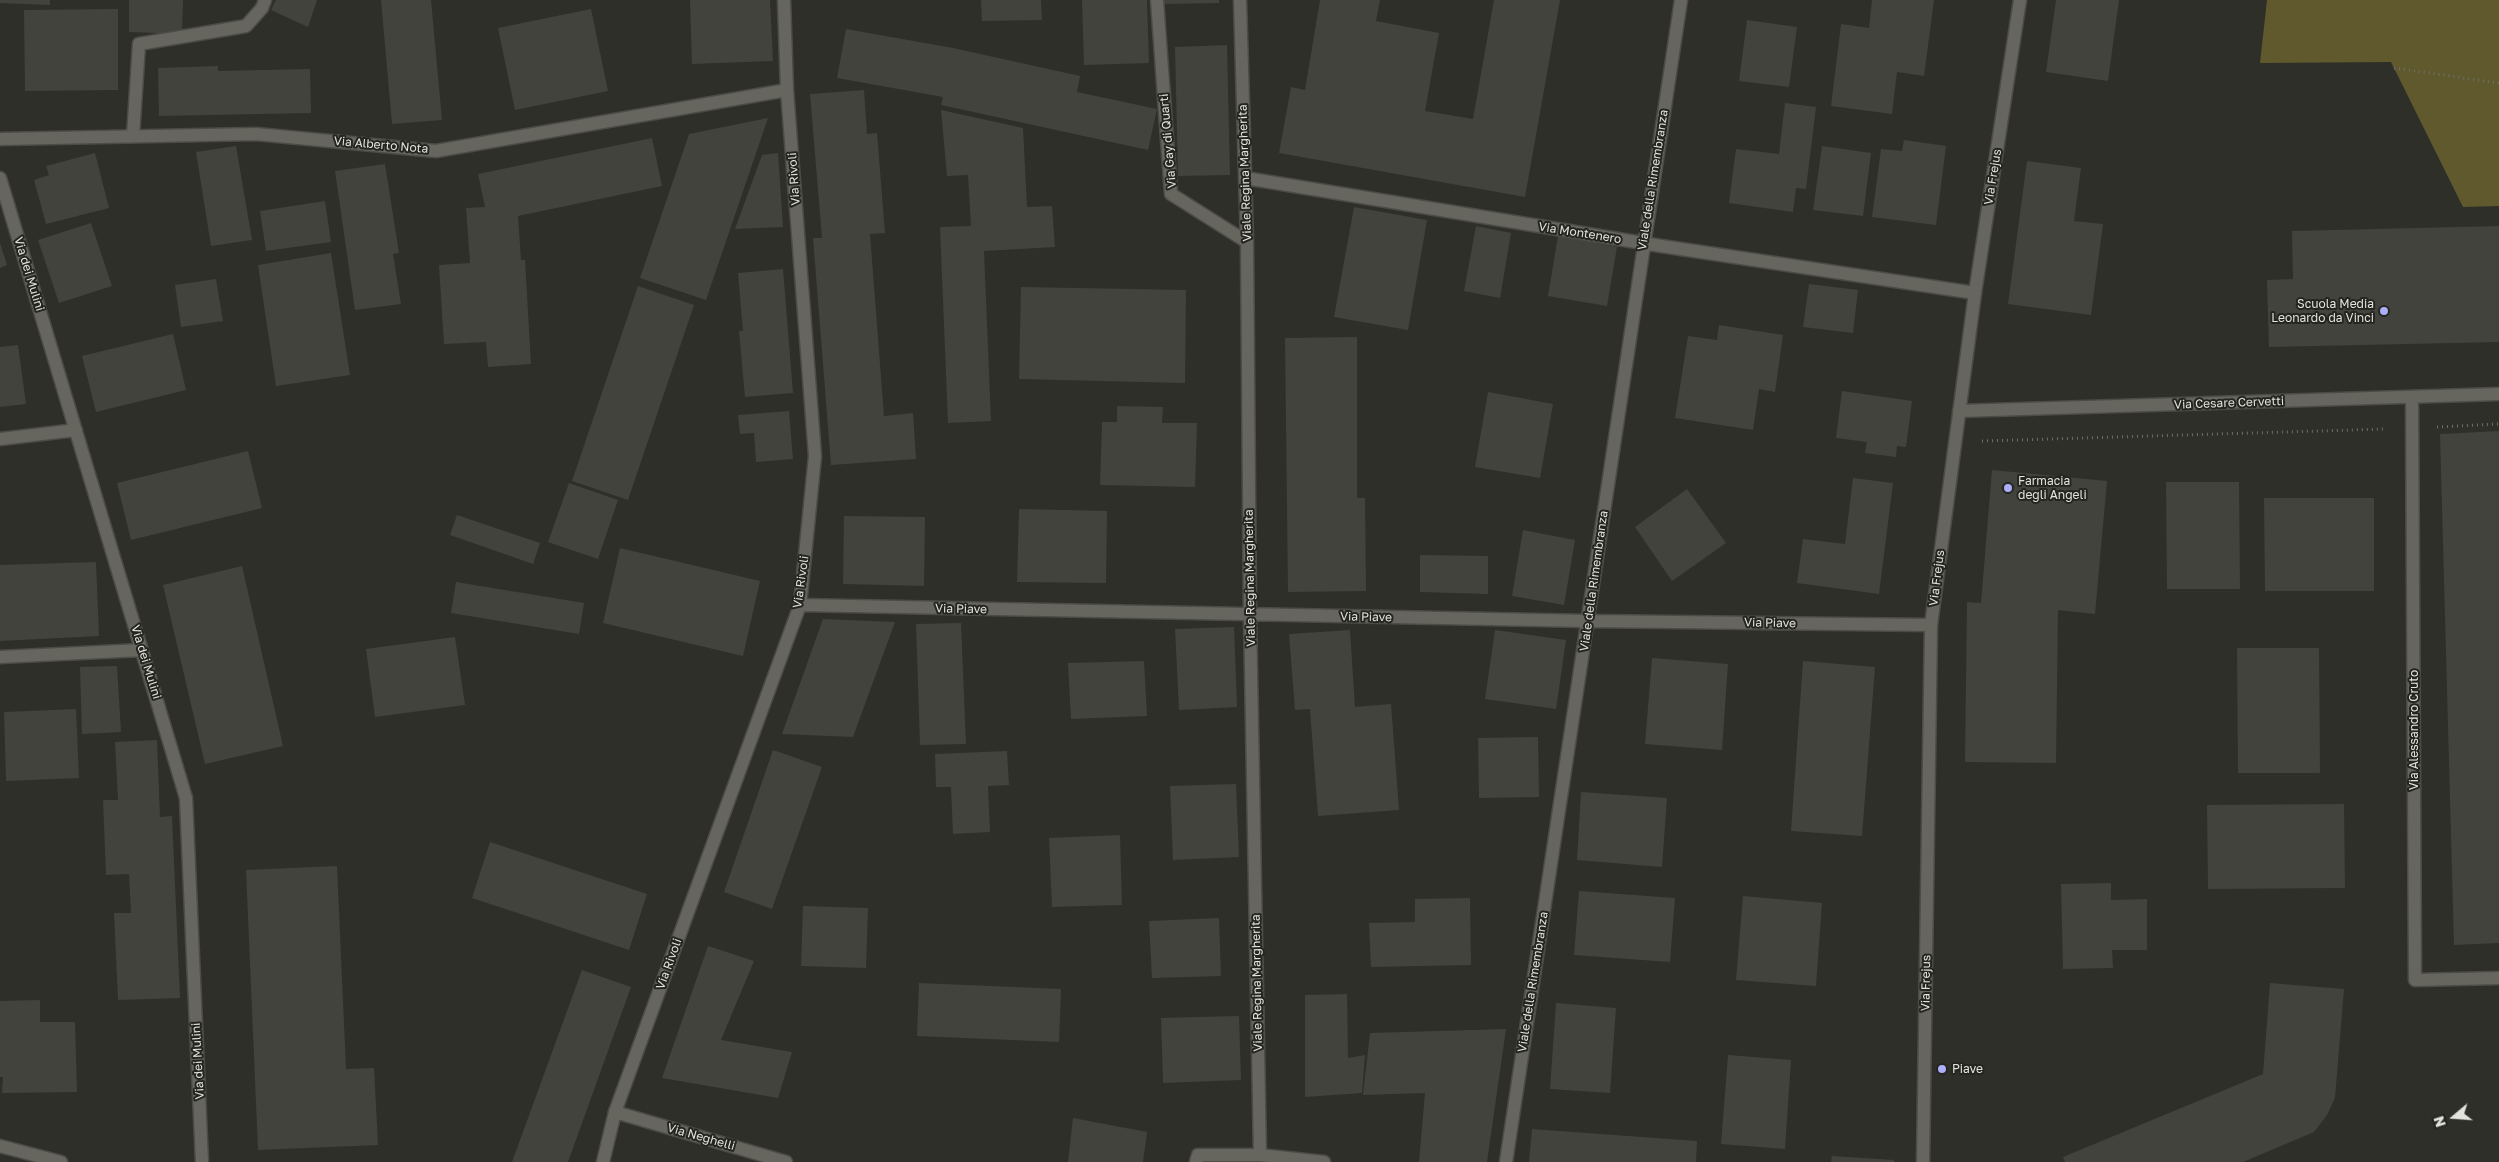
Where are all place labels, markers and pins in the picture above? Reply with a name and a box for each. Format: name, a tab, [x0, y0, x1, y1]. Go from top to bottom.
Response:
place label: Scuola Media Leonardo da Vinci	[2271, 297, 2374, 325]
marker: Scuola Media Leonardo da Vinci	[2378, 305, 2390, 317]
place label: Farmacia degli Angeli	[2018, 474, 2087, 502]
marker: Farmacia degli Angeli	[2002, 482, 2014, 494]
place label: Piave	[1952, 1062, 1983, 1076]
marker: Piave	[1936, 1063, 1948, 1075]

